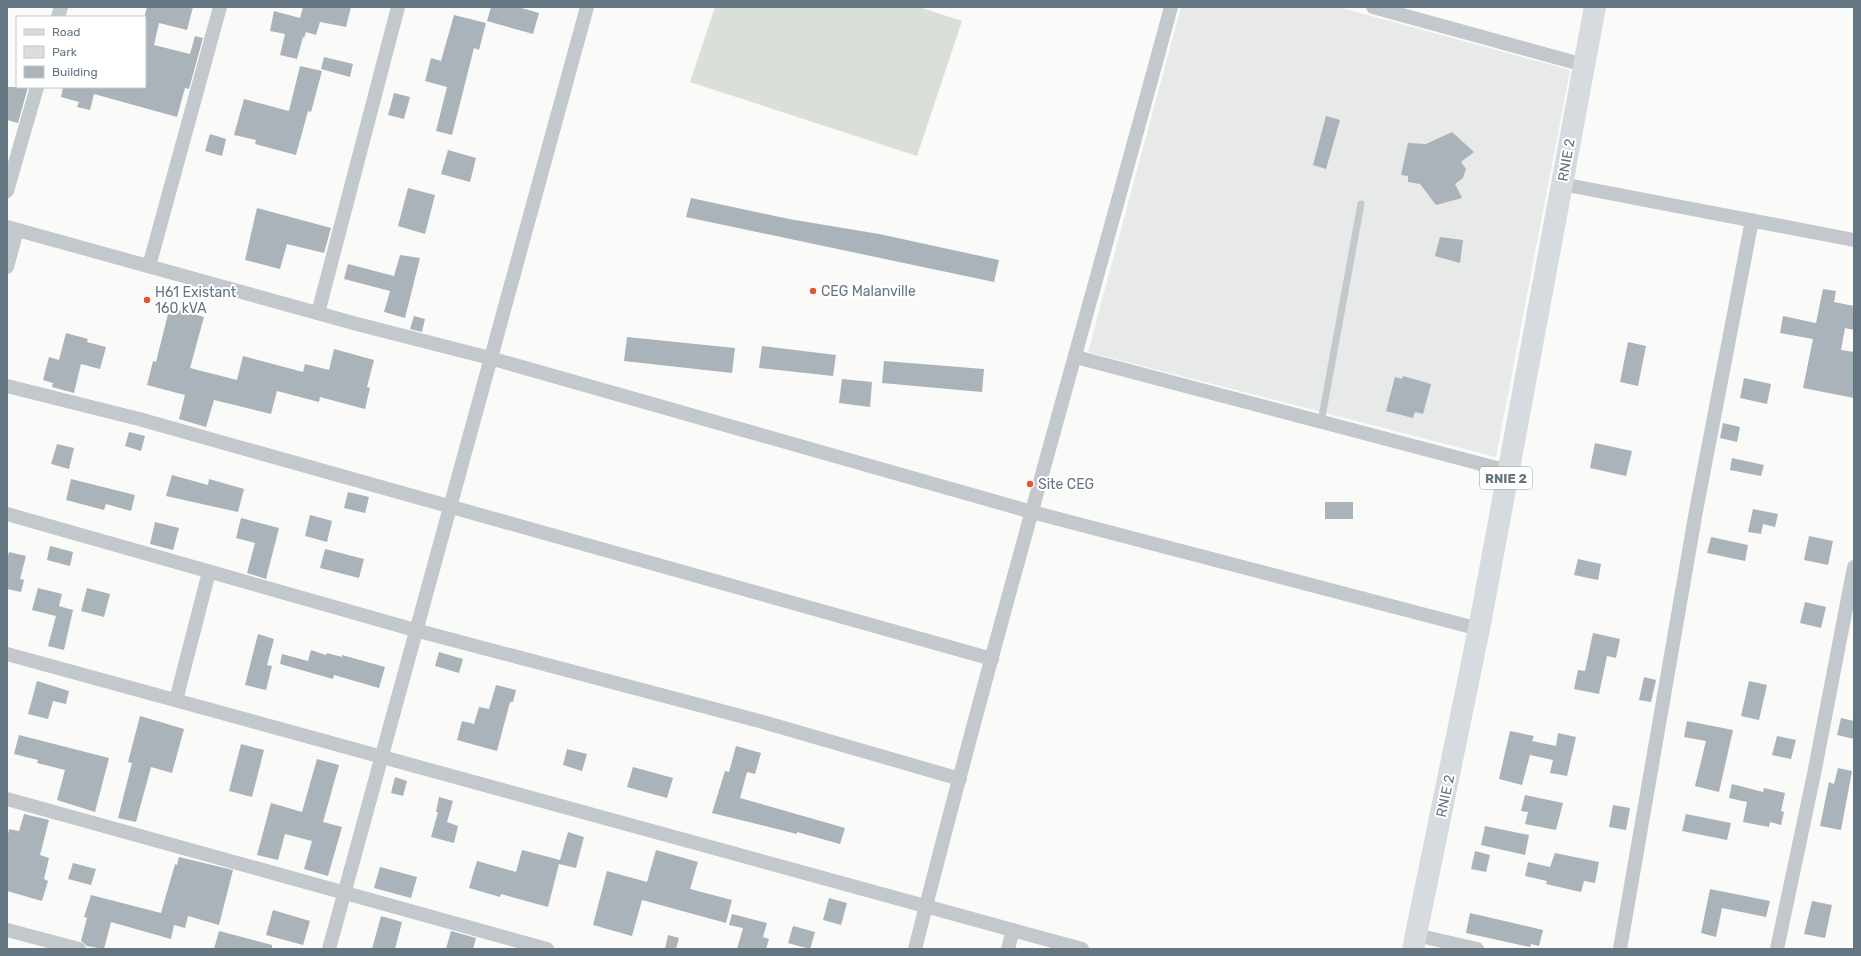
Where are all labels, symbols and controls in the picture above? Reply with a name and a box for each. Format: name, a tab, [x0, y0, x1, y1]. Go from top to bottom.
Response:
legend	[16, 16, 146, 88]
text: Road	[52, 25, 80, 39]
text: Park	[52, 45, 78, 59]
text: Building	[52, 65, 98, 79]
street label: RNIE 2	[1554, 138, 1579, 183]
place label: CEG Malanville	[821, 283, 916, 300]
place label: H61 Existant 160 kVA	[155, 284, 237, 317]
marker: CEG Malanville	[808, 286, 818, 296]
marker: H61 Existant 160 kVA	[142, 295, 152, 305]
road number: RNIE 2	[1480, 467, 1532, 489]
place label: Site CEG	[1038, 476, 1094, 493]
marker: Site CEG	[1025, 479, 1035, 489]
street label: RNIE 2	[1433, 773, 1458, 819]

